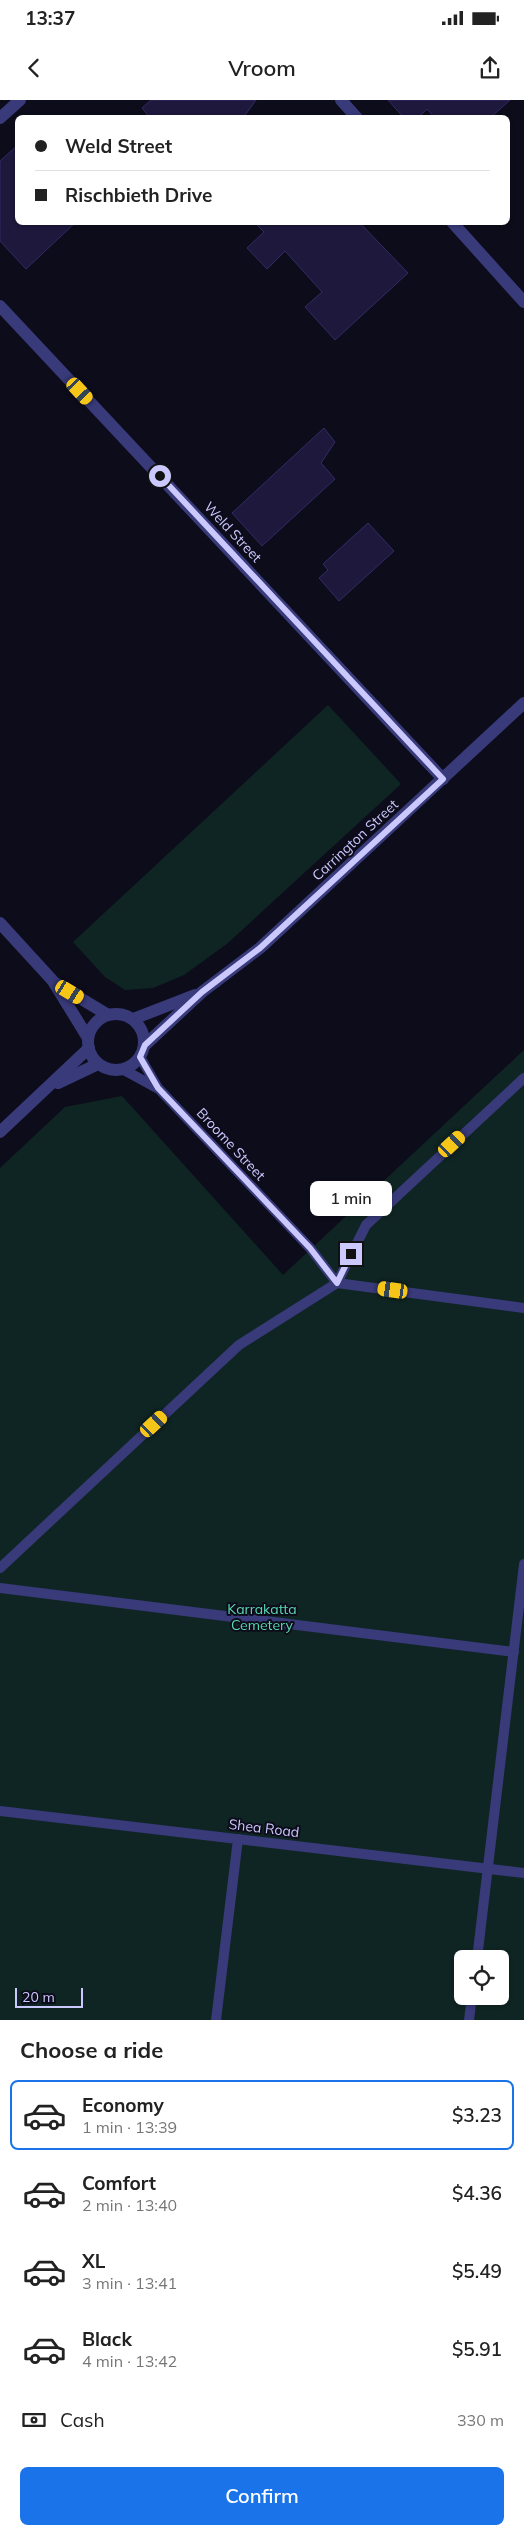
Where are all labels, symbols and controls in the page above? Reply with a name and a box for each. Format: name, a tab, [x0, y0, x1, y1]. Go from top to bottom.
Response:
text: 13:37	[25, 6, 75, 30]
icon: back	[20, 54, 48, 82]
text: Vroom	[228, 54, 296, 82]
icon: share	[476, 54, 504, 82]
text: Weld Street	[65, 134, 172, 158]
text: Rischbieth Drive	[65, 183, 212, 207]
car	[64, 375, 95, 407]
route start	[149, 465, 171, 487]
street label: Weld Street	[200, 498, 266, 566]
street label: Carrington Street	[308, 795, 402, 885]
car	[53, 978, 86, 1006]
street label: Broome Street	[193, 1104, 269, 1184]
car	[435, 1128, 468, 1160]
callout: 1 min	[310, 1182, 392, 1216]
text: 1 min	[330, 1188, 372, 1208]
route end	[340, 1243, 362, 1265]
car	[377, 1280, 408, 1300]
car	[137, 1408, 170, 1440]
park label: Karrakatta Cemetery	[227, 1600, 297, 1634]
street label: Shea Road	[228, 1815, 300, 1841]
map controls	[454, 1950, 509, 2005]
button: locate	[454, 1950, 509, 2005]
scale bar	[15, 1985, 82, 2008]
text: 20 m	[22, 1988, 55, 2006]
text: Choose a ride	[20, 2036, 163, 2064]
icon: car	[22, 2093, 67, 2138]
text: Economy	[82, 2093, 164, 2117]
text: $3.23	[452, 2103, 502, 2127]
text: 1 min · 13:39	[82, 2117, 177, 2137]
icon: car	[22, 2171, 67, 2216]
text: Comfort	[82, 2171, 156, 2195]
text: $4.36	[452, 2181, 502, 2205]
text: 2 min · 13:40	[82, 2195, 177, 2215]
icon: car	[22, 2249, 67, 2294]
text: XL	[82, 2249, 105, 2273]
text: $5.49	[452, 2259, 502, 2283]
text: 3 min · 13:41	[82, 2273, 177, 2293]
icon: car	[22, 2327, 67, 2372]
text: Black	[82, 2327, 132, 2351]
text: $5.91	[452, 2337, 502, 2361]
text: 4 min · 13:42	[82, 2351, 177, 2371]
icon: cash	[20, 2406, 48, 2434]
text: Cash	[60, 2408, 105, 2432]
text: 330 m	[457, 2410, 504, 2430]
button: Confirm	[20, 2467, 504, 2525]

